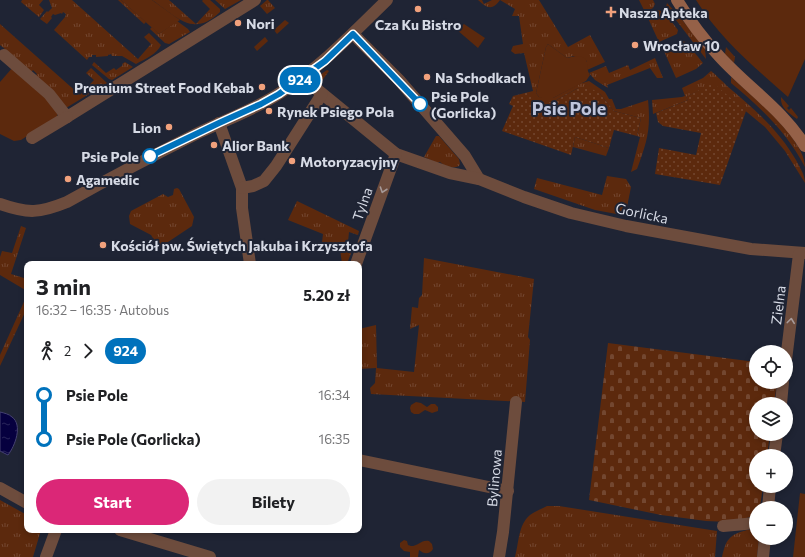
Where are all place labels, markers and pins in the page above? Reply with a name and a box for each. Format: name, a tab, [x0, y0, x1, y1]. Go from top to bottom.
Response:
marker: Cza Ku Bistro	[413, 4, 423, 14]
place label: Nasza Apteka	[619, 4, 708, 21]
marker: Nasza Apteka	[606, 7, 616, 17]
place label: Nori	[246, 15, 275, 32]
place label: Cza Ku Bistro	[375, 16, 461, 33]
marker: Nori	[233, 18, 243, 28]
place label: Wrocław 10	[643, 37, 720, 54]
marker: Wrocław 10	[630, 40, 640, 50]
place label: Na Schodkach	[435, 69, 526, 86]
marker: Na Schodkach	[422, 72, 432, 82]
place label: Premium Street Food Kebab	[74, 79, 254, 96]
marker: Premium Street Food Kebab	[257, 82, 267, 92]
place label: Psie Pole (Gorlicka)	[431, 88, 496, 121]
marker: Psie Pole (Gorlicka)	[412, 96, 428, 112]
place label: Rynek Psiego Pola	[277, 103, 394, 120]
marker: Rynek Psiego Pola	[264, 106, 274, 116]
place label: Lion	[133, 119, 161, 136]
marker: Lion	[164, 122, 174, 132]
place label: Alior Bank	[222, 137, 289, 154]
marker: Alior Bank	[209, 140, 219, 150]
place label: Psie Pole	[81, 148, 139, 165]
marker: Psie Pole	[142, 148, 158, 164]
place label: Motoryzacyjny	[300, 153, 398, 170]
marker: Motoryzacyjny	[287, 156, 297, 166]
place label: Agamedic	[76, 171, 139, 188]
marker: Agamedic	[63, 174, 73, 184]
place label: Kościół pw. Świętych Jakuba i Krzysztofa	[111, 237, 373, 254]
marker: Kościół pw. Świętych Jakuba i Krzysztofa	[98, 240, 108, 250]

